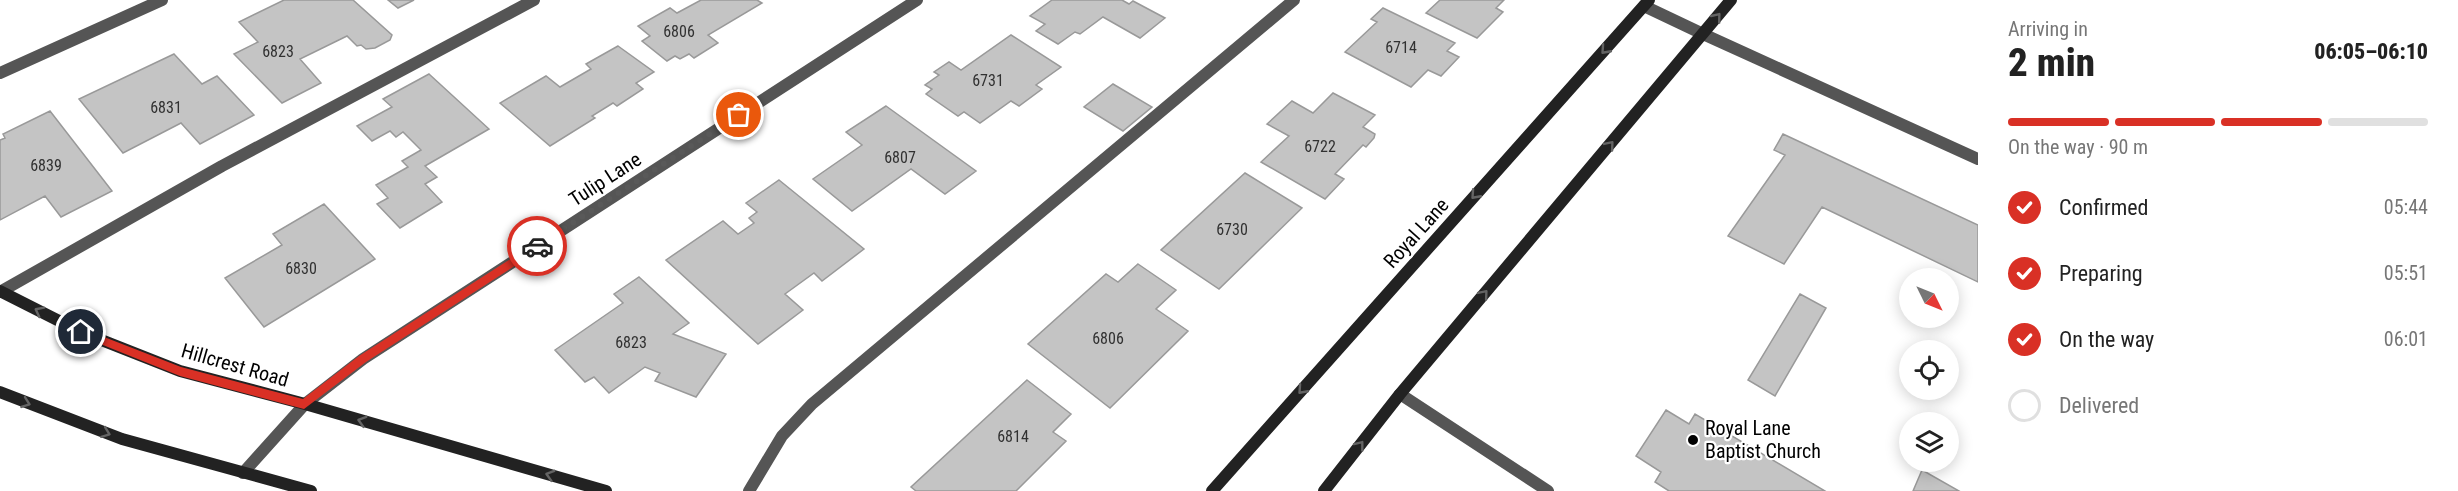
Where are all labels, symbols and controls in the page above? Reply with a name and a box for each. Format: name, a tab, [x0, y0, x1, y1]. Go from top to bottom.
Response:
one-way arrow	[1710, 13, 1721, 24]
text: Arriving in	[2008, 17, 2088, 41]
house number: 6806	[663, 22, 695, 41]
house number: 6714	[1385, 38, 1417, 57]
text: 06:05–06:10	[2314, 39, 2428, 64]
text: 2 min	[2008, 40, 2095, 86]
house number: 6823	[262, 42, 294, 61]
one-way arrow	[1601, 43, 1612, 53]
house number: 6731	[972, 71, 1004, 90]
pin	[713, 89, 764, 140]
house number: 6831	[150, 98, 182, 117]
icon: bag	[722, 98, 755, 131]
text: On the way · 90 m	[2008, 135, 2148, 159]
house number: 6722	[1304, 137, 1336, 156]
one-way arrow	[1602, 141, 1613, 152]
street label: Tulip Lane	[565, 147, 645, 211]
house number: 6807	[884, 148, 916, 167]
house number: 6839	[30, 156, 62, 175]
one-way arrow	[1472, 188, 1483, 199]
icon: check	[2008, 191, 2041, 224]
street label: Royal Lane	[1378, 193, 1454, 273]
text: Confirmed	[2059, 195, 2148, 220]
text: 05:44	[2384, 195, 2428, 219]
courier	[507, 216, 567, 276]
house number: 6730	[1216, 220, 1248, 239]
icon: car	[521, 230, 554, 263]
icon: check	[2008, 257, 2041, 290]
house number: 6830	[285, 259, 317, 278]
text: Preparing	[2059, 261, 2143, 286]
text: 05:51	[2384, 261, 2428, 285]
north arrow	[1899, 268, 1959, 328]
map controls	[1899, 268, 1959, 472]
one-way arrow	[1477, 290, 1488, 301]
pin	[55, 306, 106, 357]
one-way arrow	[35, 307, 46, 319]
icon: home	[64, 315, 97, 348]
icon: check	[2008, 323, 2041, 356]
text: On the way	[2059, 327, 2154, 352]
text: 06:01	[2384, 327, 2428, 351]
house number: 6806	[1092, 329, 1124, 348]
house number: 6823	[615, 333, 647, 352]
street label: Hillcrest Road	[179, 338, 291, 392]
button: locate	[1899, 340, 1959, 400]
one-way arrow	[1298, 383, 1309, 394]
text: Delivered	[2059, 393, 2139, 418]
one-way arrow	[19, 396, 30, 408]
button: layers	[1899, 412, 1959, 472]
one-way arrow	[357, 416, 368, 428]
place label: Royal Lane Baptist Church	[1705, 416, 1821, 463]
one-way arrow	[101, 426, 111, 439]
house number: 6814	[997, 427, 1029, 446]
marker: Royal Lane Baptist Church	[1686, 433, 1700, 447]
one-way arrow	[1353, 441, 1364, 452]
one-way arrow	[545, 470, 556, 482]

